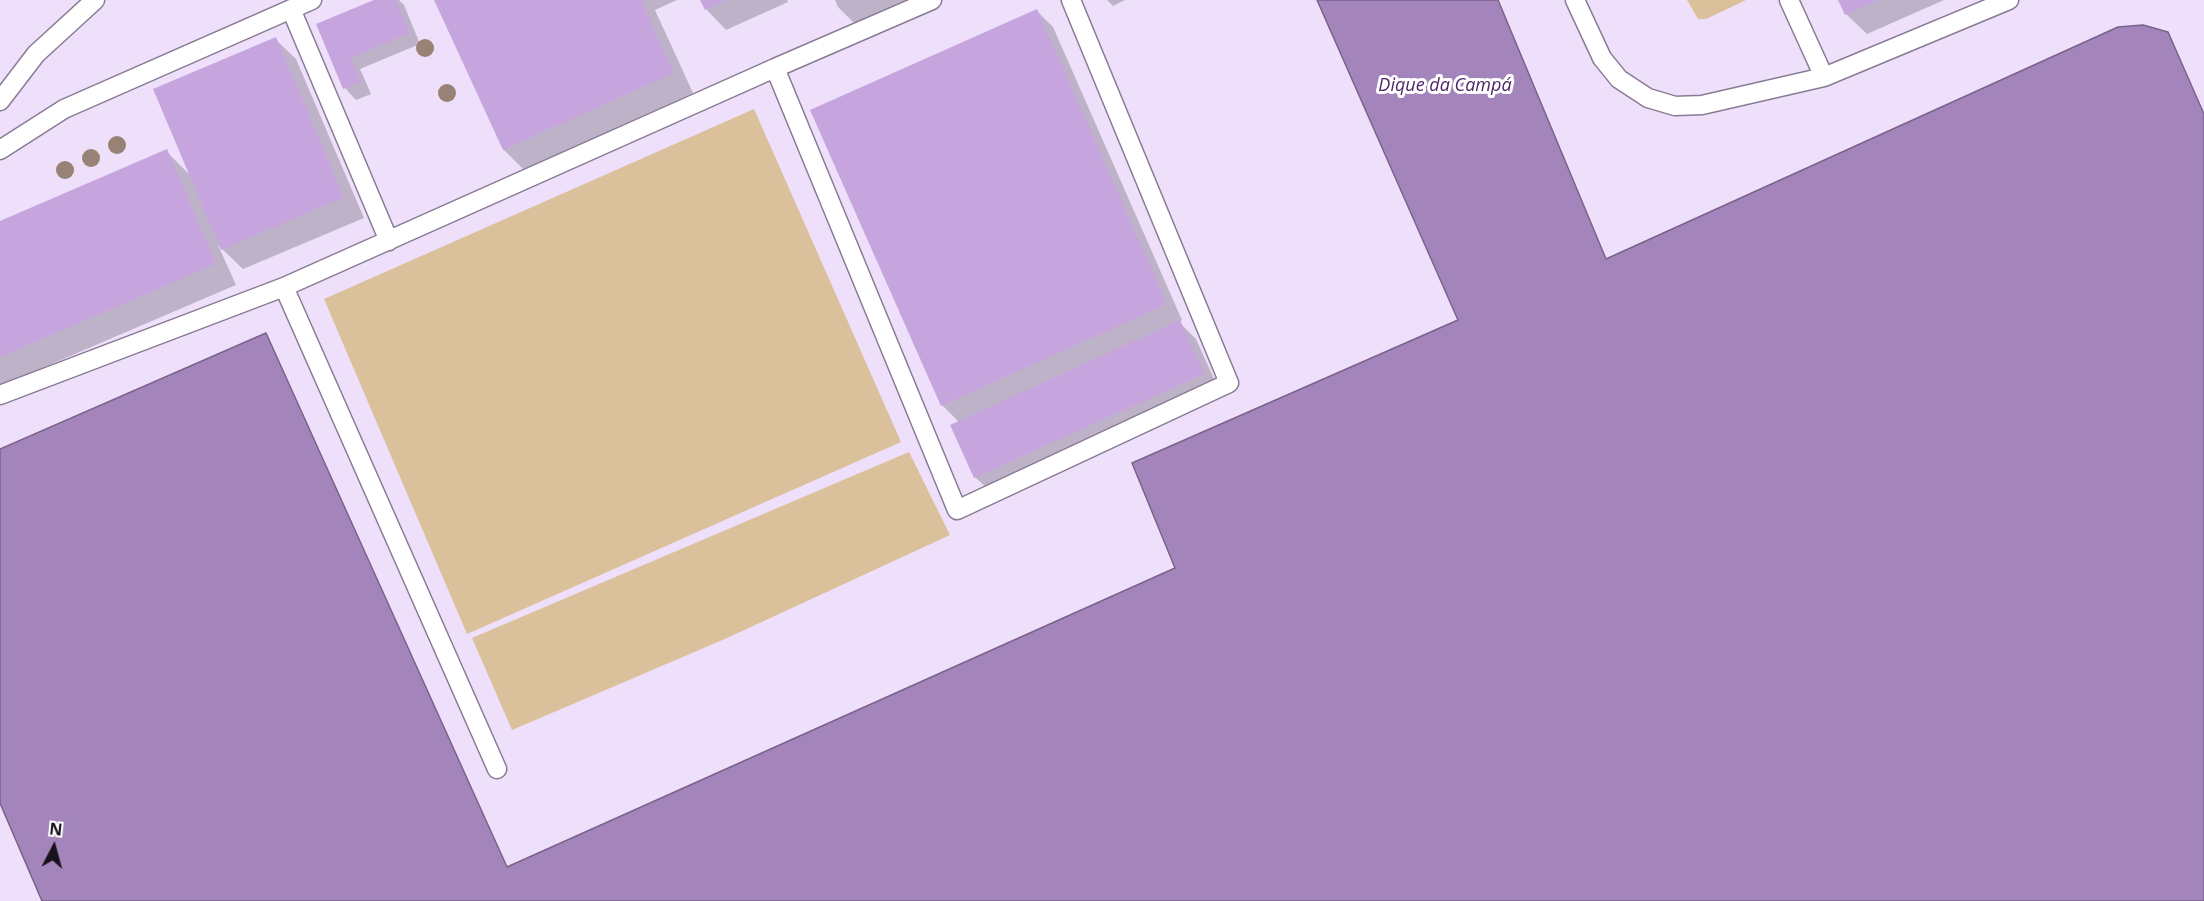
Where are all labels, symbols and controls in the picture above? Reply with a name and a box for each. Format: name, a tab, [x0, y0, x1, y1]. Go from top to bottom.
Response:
water label: Dique da Campá	[1378, 75, 1512, 97]
north arrow	[24, 817, 84, 877]
text: N	[48, 817, 63, 841]

